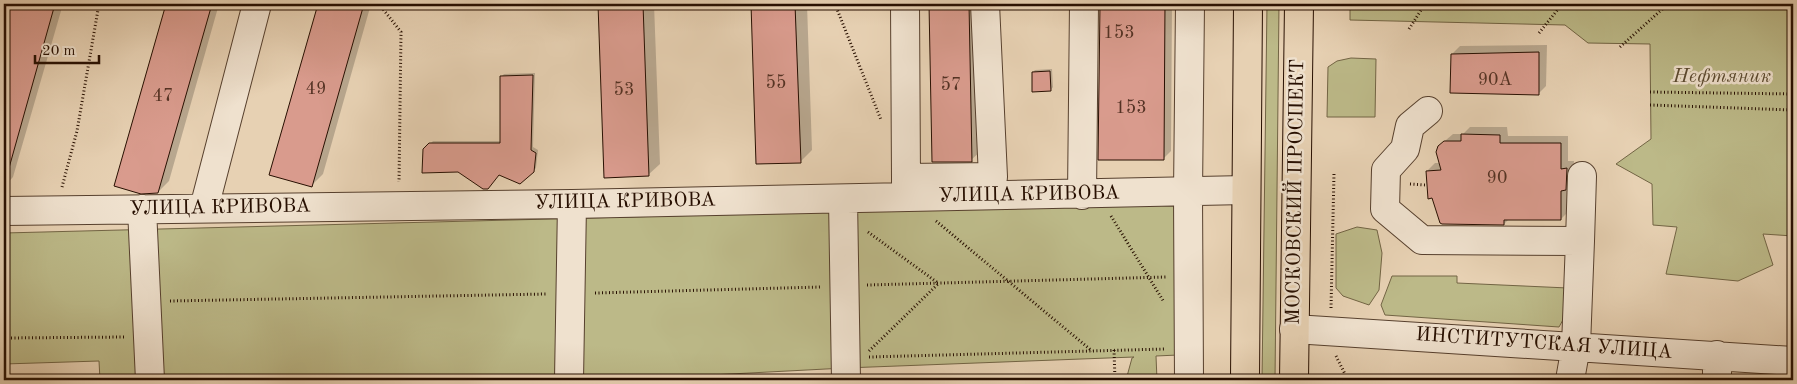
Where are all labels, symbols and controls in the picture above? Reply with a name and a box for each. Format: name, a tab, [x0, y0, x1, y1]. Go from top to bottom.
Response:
house number: 153	[1103, 24, 1135, 42]
scale bar	[35, 32, 99, 64]
text: 20 m	[42, 44, 76, 59]
street label: МОСКОВСКИЙ ПРОСПЕКТ	[1281, 59, 1308, 325]
park label: Нефтяник	[1672, 67, 1771, 87]
house number: 90А	[1478, 71, 1513, 89]
house number: 55	[766, 74, 786, 92]
house number: 57	[941, 76, 961, 94]
house number: 49	[306, 80, 326, 98]
house number: 53	[614, 81, 634, 99]
house number: 47	[153, 87, 173, 105]
house number: 153	[1115, 99, 1147, 117]
house number: 90	[1487, 169, 1507, 187]
street label: УЛИЦА КРИВОВА	[938, 183, 1120, 207]
street label: УЛИЦА КРИВОВА	[534, 190, 716, 214]
street label: УЛИЦА КРИВОВА	[129, 196, 311, 220]
street label: ИНСТИТУТСКАЯ УЛИЦА	[1415, 325, 1673, 363]

